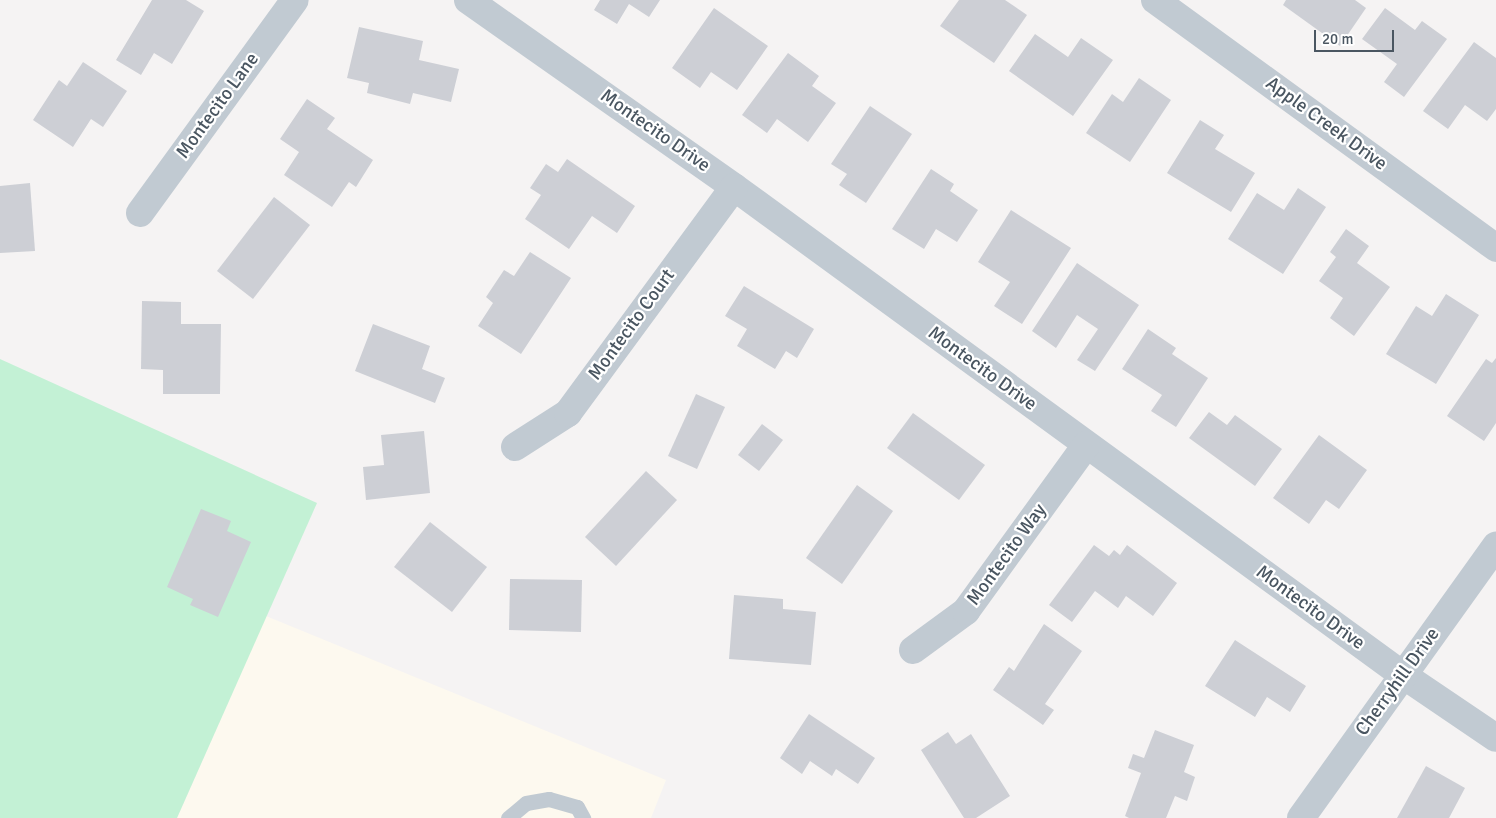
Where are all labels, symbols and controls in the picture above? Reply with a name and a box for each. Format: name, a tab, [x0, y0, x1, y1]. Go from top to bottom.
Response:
scale bar	[1316, 20, 1396, 52]
text: 20 m	[1322, 30, 1353, 48]
street label: Montecito Lane	[172, 49, 264, 163]
street label: Apple Creek Drive	[1261, 72, 1391, 176]
street label: Montecito Drive	[596, 85, 714, 177]
street label: Montecito Court	[584, 265, 680, 385]
street label: Montecito Drive	[923, 322, 1041, 416]
street label: Montecito Way	[962, 500, 1052, 610]
street label: Montecito Drive	[1251, 561, 1369, 655]
street label: Cherryhill Drive	[1351, 624, 1445, 740]

